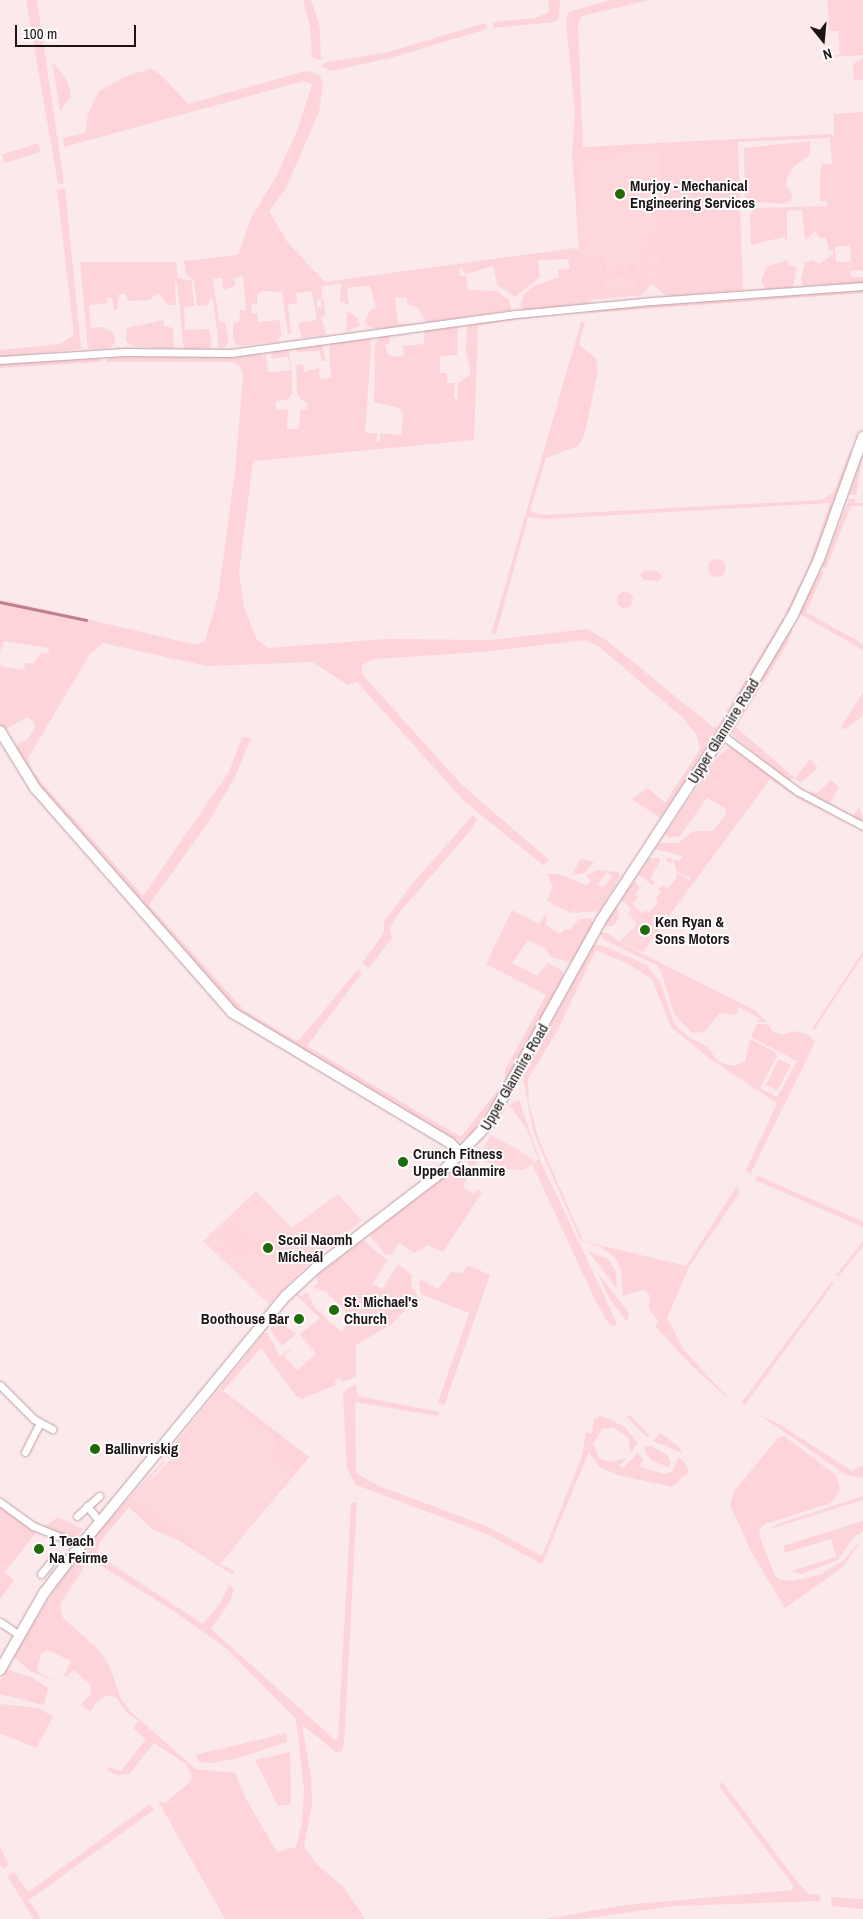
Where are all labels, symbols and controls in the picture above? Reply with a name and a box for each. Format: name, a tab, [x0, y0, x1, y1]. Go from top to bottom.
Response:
scale bar	[18, 15, 139, 47]
north arrow	[798, 15, 848, 65]
text: 100 m	[23, 23, 57, 44]
text: N	[821, 45, 834, 64]
place label: Murjoy - Mechanical Engineering Services	[630, 176, 755, 211]
marker: Murjoy - Mechanical Engineering Services	[614, 188, 626, 200]
street label: Upper Glanmire Road	[683, 675, 763, 787]
place label: Ken Ryan & Sons Motors	[655, 912, 729, 947]
marker: Ken Ryan & Sons Motors	[639, 924, 651, 936]
street label: Upper Glanmire Road	[476, 1020, 552, 1134]
place label: Crunch Fitness Upper Glanmire	[413, 1144, 505, 1179]
marker: Crunch Fitness Upper Glanmire	[397, 1156, 409, 1168]
place label: Scoil Naomh Mícheál	[278, 1230, 353, 1265]
marker: Scoil Naomh Mícheál	[262, 1242, 274, 1254]
place label: St. Michael's Church	[344, 1292, 418, 1327]
marker: St. Michael's Church	[328, 1304, 340, 1316]
place label: Boothouse Bar	[201, 1310, 289, 1328]
marker: Boothouse Bar	[293, 1313, 305, 1325]
place label: Ballinvriskig	[105, 1440, 178, 1458]
marker: Ballinvriskig	[89, 1443, 101, 1455]
place label: 1 Teach Na Feirme	[49, 1531, 108, 1566]
marker: 1 Teach Na Feirme	[33, 1543, 45, 1555]

